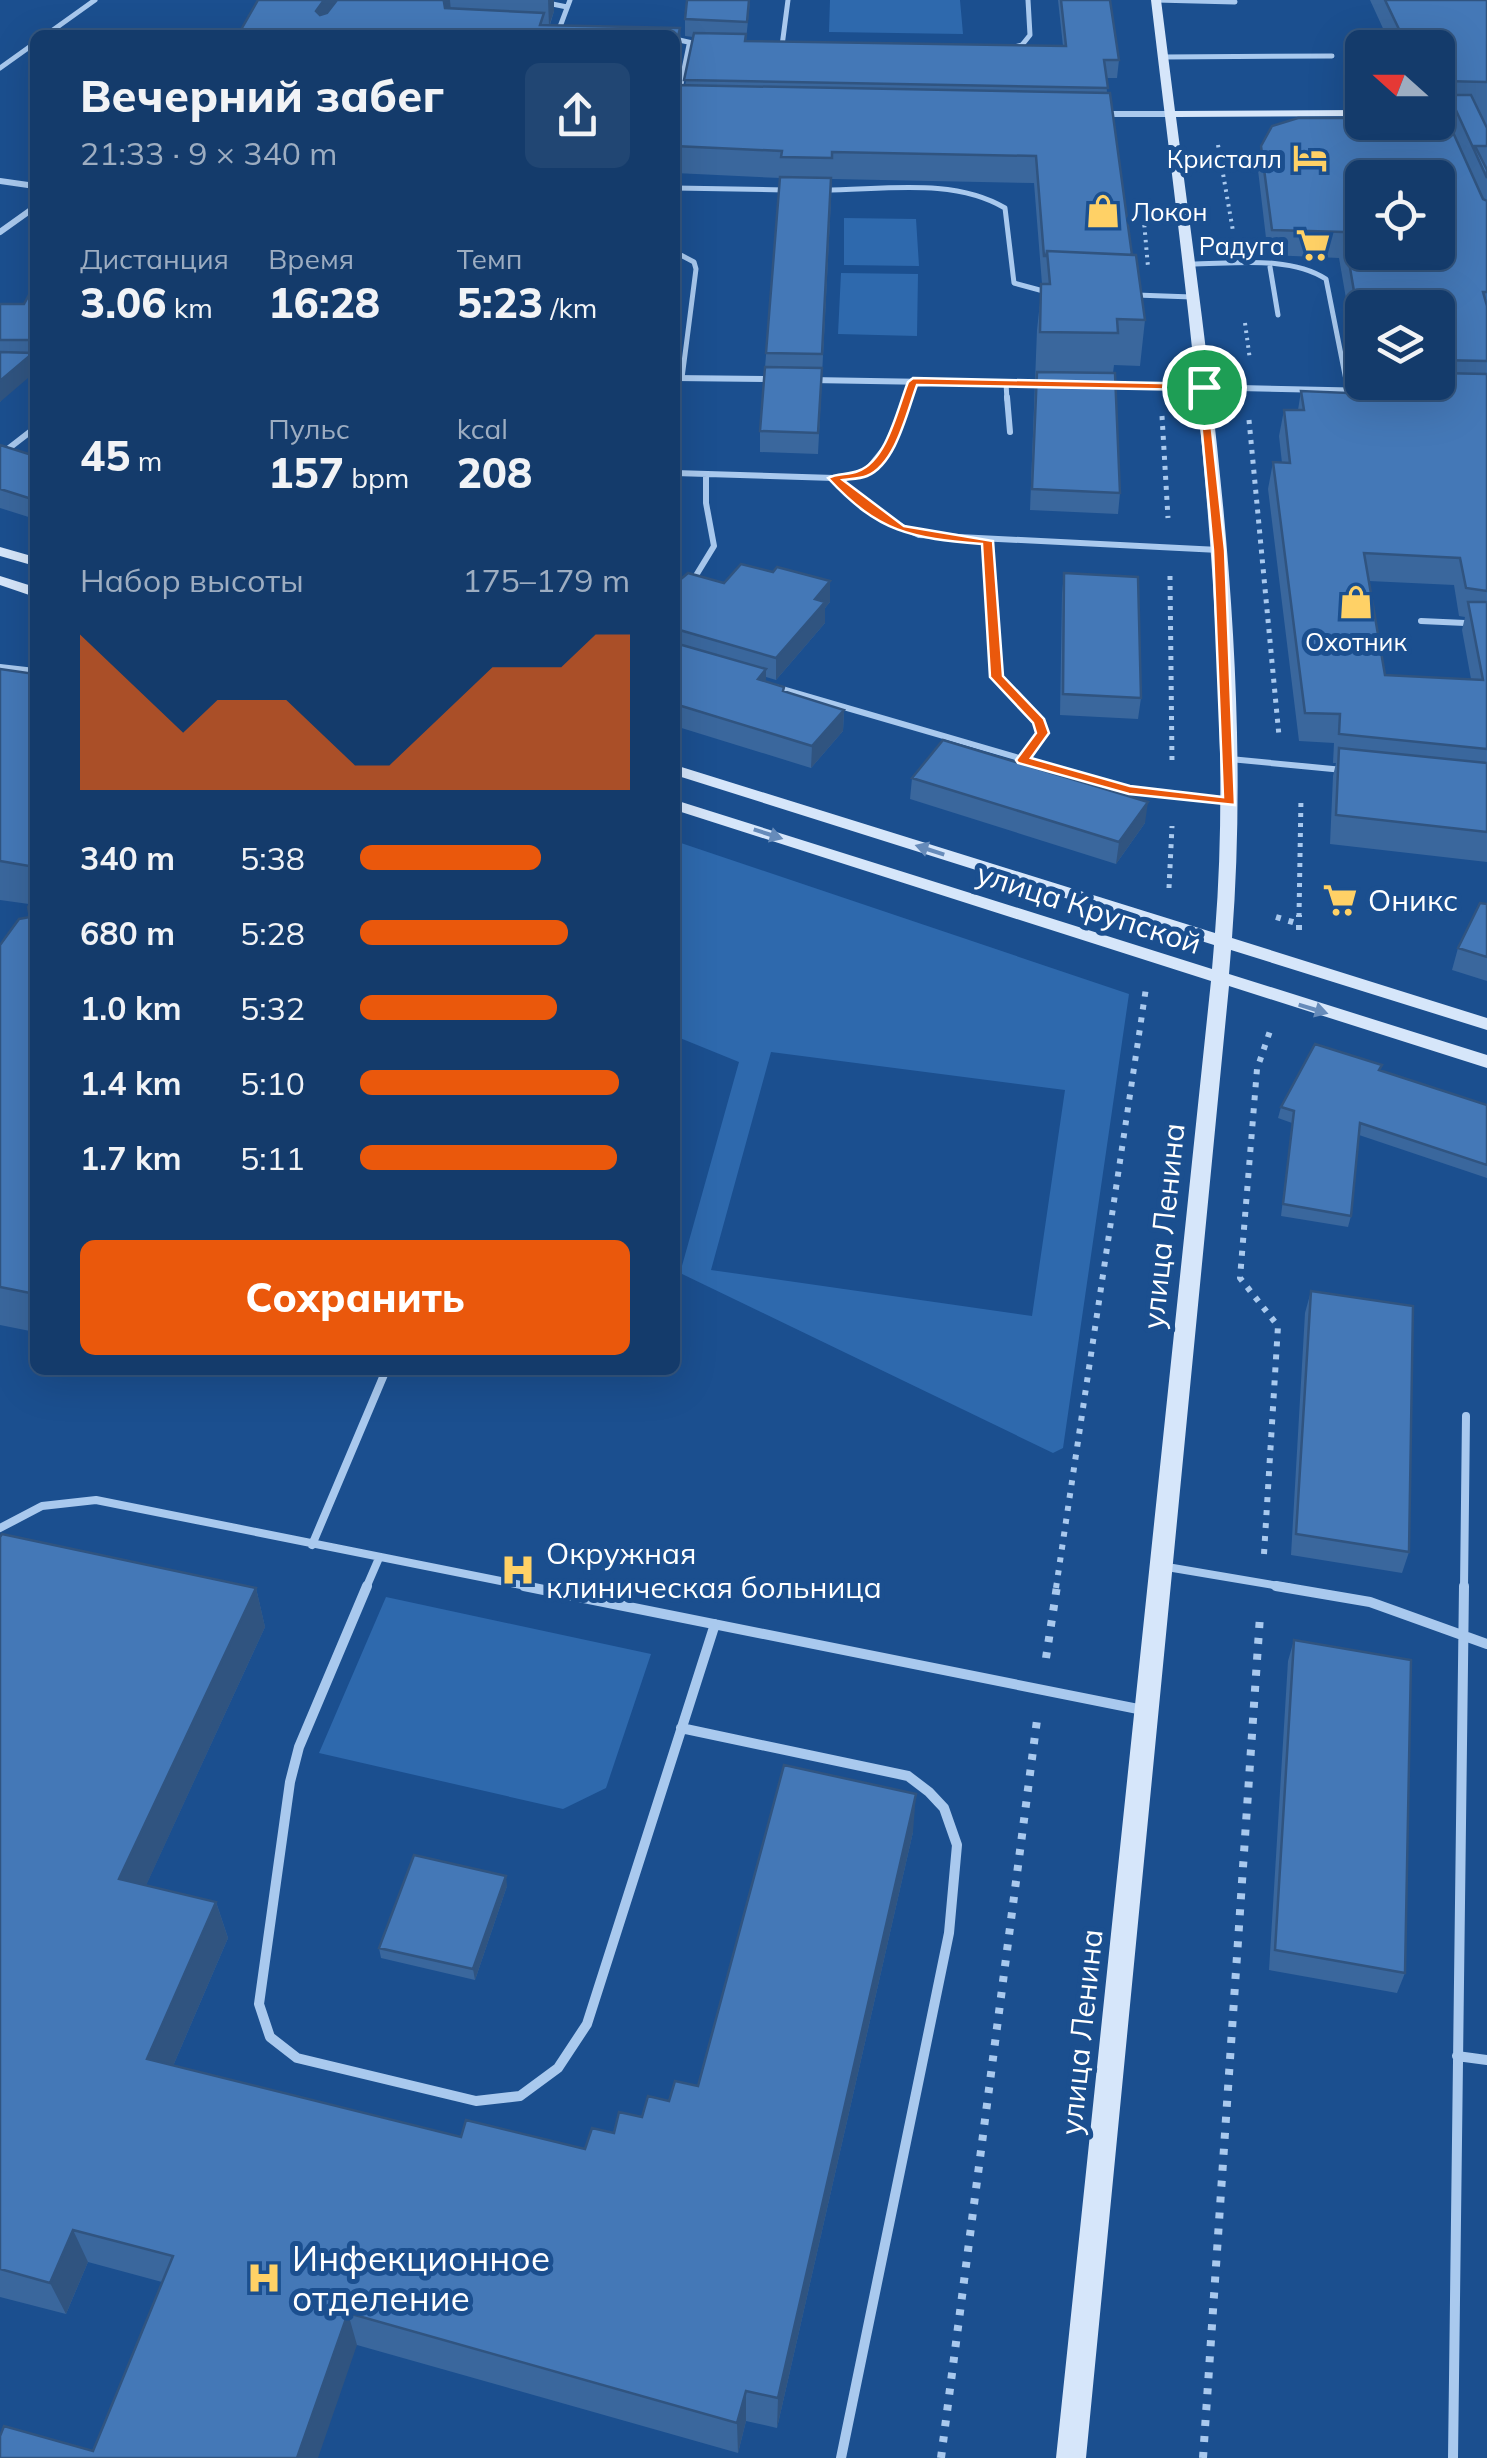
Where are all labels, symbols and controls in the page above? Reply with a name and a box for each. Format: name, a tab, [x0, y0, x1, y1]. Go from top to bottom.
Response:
north arrow	[1345, 30, 1455, 140]
map controls	[1345, 30, 1455, 400]
button: share	[525, 63, 630, 168]
text: Вечерний забег	[80, 67, 444, 123]
text: 21:33 · 9 × 340 m	[80, 133, 337, 173]
hotel icon: Кристалл	[1291, 139, 1329, 177]
place label: Кристалл	[1167, 143, 1282, 174]
button: locate	[1345, 160, 1455, 270]
shop icon: Локон	[1084, 192, 1122, 230]
place label: Локон	[1131, 196, 1208, 227]
supermarket icon: Радуга	[1294, 226, 1332, 264]
place label: Радуга	[1199, 230, 1285, 261]
text: Дистанция	[80, 241, 229, 276]
text: Время	[268, 241, 354, 276]
text: Темп	[457, 241, 522, 276]
text: 3.06	[80, 276, 167, 329]
text: 16:28	[268, 276, 380, 329]
text: 5:23	[457, 276, 543, 329]
text: km	[167, 290, 213, 325]
text: /km	[543, 290, 597, 325]
button: layers	[1345, 290, 1455, 400]
pin	[1162, 345, 1247, 430]
icon: arrive	[1177, 360, 1232, 415]
text: Пульс	[268, 411, 350, 446]
text: kcal	[457, 411, 508, 446]
text: 45	[80, 429, 130, 482]
text: m	[130, 443, 162, 478]
text: 157	[268, 446, 344, 499]
text: 208	[457, 446, 532, 499]
text: bpm	[344, 460, 409, 495]
text: Набор высоты	[80, 560, 304, 600]
text: 175–179 m	[462, 560, 630, 600]
shop icon: Охотник	[1337, 583, 1375, 621]
place label: Охотник	[1305, 626, 1407, 657]
one-way arrow	[753, 828, 783, 843]
text: 340 m	[80, 838, 175, 878]
text: 5:38	[240, 838, 305, 878]
one-way arrow	[915, 842, 945, 857]
street label: улица Крупской	[972, 854, 1206, 962]
supermarket icon: Оникс	[1321, 881, 1359, 919]
place label: Оникс	[1368, 881, 1458, 919]
text: 680 m	[80, 913, 175, 953]
text: 5:28	[240, 913, 305, 953]
text: 1.0 km	[80, 988, 182, 1028]
text: 5:32	[240, 988, 305, 1028]
one-way arrow	[1298, 1002, 1329, 1017]
text: 1.4 km	[80, 1063, 182, 1103]
text: 5:10	[240, 1063, 305, 1103]
street label: улица Ленина	[1133, 1121, 1193, 1331]
text: 1.7 km	[80, 1138, 182, 1178]
text: 5:11	[240, 1138, 305, 1178]
button: Сохранить	[80, 1240, 630, 1355]
place label: Окружная клиническая больница	[546, 1534, 882, 1606]
hospital icon: Окружная клиническая больница	[499, 1551, 537, 1589]
street label: улица Ленина	[1051, 1927, 1111, 2137]
place label: Инфекционное отделение	[292, 2236, 550, 2320]
hospital icon: Инфекционное отделение	[245, 2259, 283, 2297]

